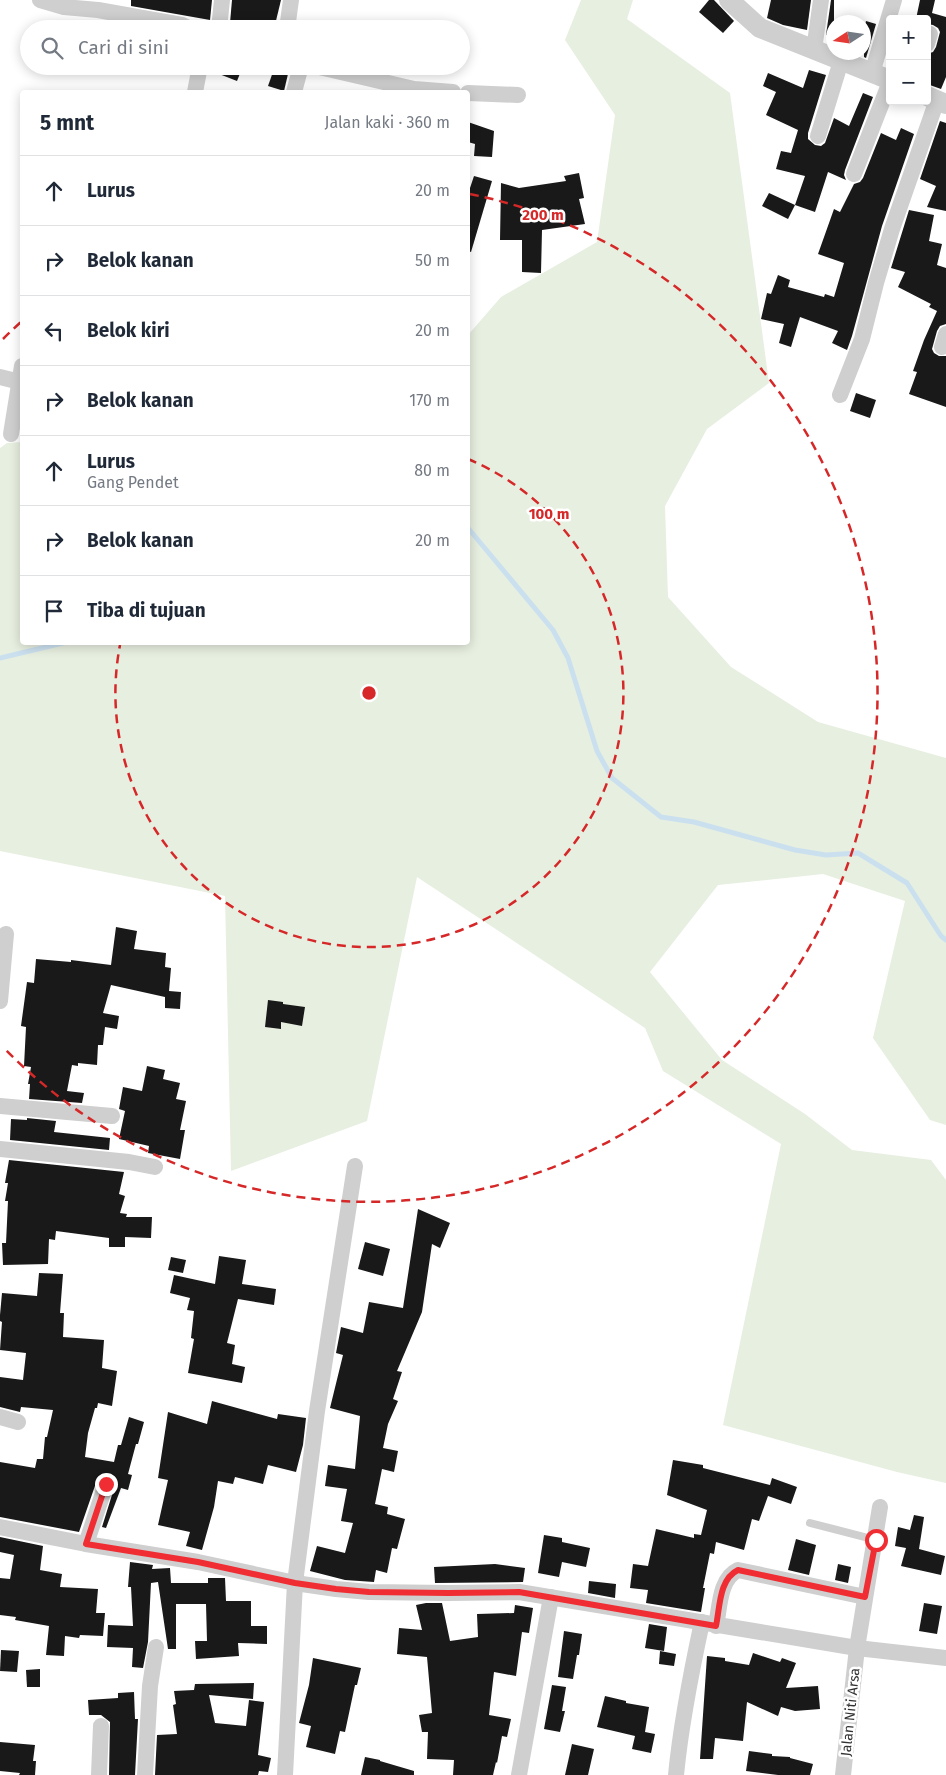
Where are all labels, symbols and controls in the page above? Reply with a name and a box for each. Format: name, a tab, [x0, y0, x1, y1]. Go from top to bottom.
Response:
north arrow	[826, 15, 871, 60]
map controls	[886, 15, 931, 105]
button: +	[886, 15, 931, 60]
search box	[20, 20, 470, 75]
icon: search	[38, 34, 66, 62]
text: Cari di sini	[78, 36, 169, 59]
button: −	[886, 60, 931, 105]
text: 5 mnt	[40, 110, 94, 136]
text: Jalan kaki · 360 m	[325, 113, 450, 132]
icon: ahead	[40, 177, 68, 205]
text: Lurus	[87, 179, 135, 202]
text: 20 m	[415, 181, 450, 200]
text: 200 m	[522, 206, 564, 224]
icon: right	[40, 247, 68, 275]
text: Belok kanan	[87, 249, 194, 272]
text: 50 m	[415, 251, 450, 270]
icon: left	[40, 317, 68, 345]
text: Belok kiri	[87, 319, 170, 342]
text: 20 m	[415, 321, 450, 340]
icon: right	[40, 387, 68, 415]
text: Belok kanan	[87, 389, 194, 412]
text: 170 m	[409, 391, 450, 410]
text: Lurus	[87, 450, 135, 473]
icon: ahead	[40, 457, 68, 485]
text: 80 m	[414, 461, 450, 480]
text: Gang Pendet	[87, 473, 179, 492]
text: 100 m	[529, 505, 569, 523]
icon: right	[40, 527, 68, 555]
text: Belok kanan	[87, 529, 194, 552]
text: 20 m	[415, 531, 450, 550]
icon: arrive	[40, 597, 68, 625]
text: Tiba di tujuan	[87, 599, 206, 622]
centre of rings	[360, 684, 378, 702]
route end	[95, 1473, 118, 1496]
route start	[865, 1529, 888, 1552]
street label: Jalan Niti Arsa	[837, 1667, 864, 1757]

